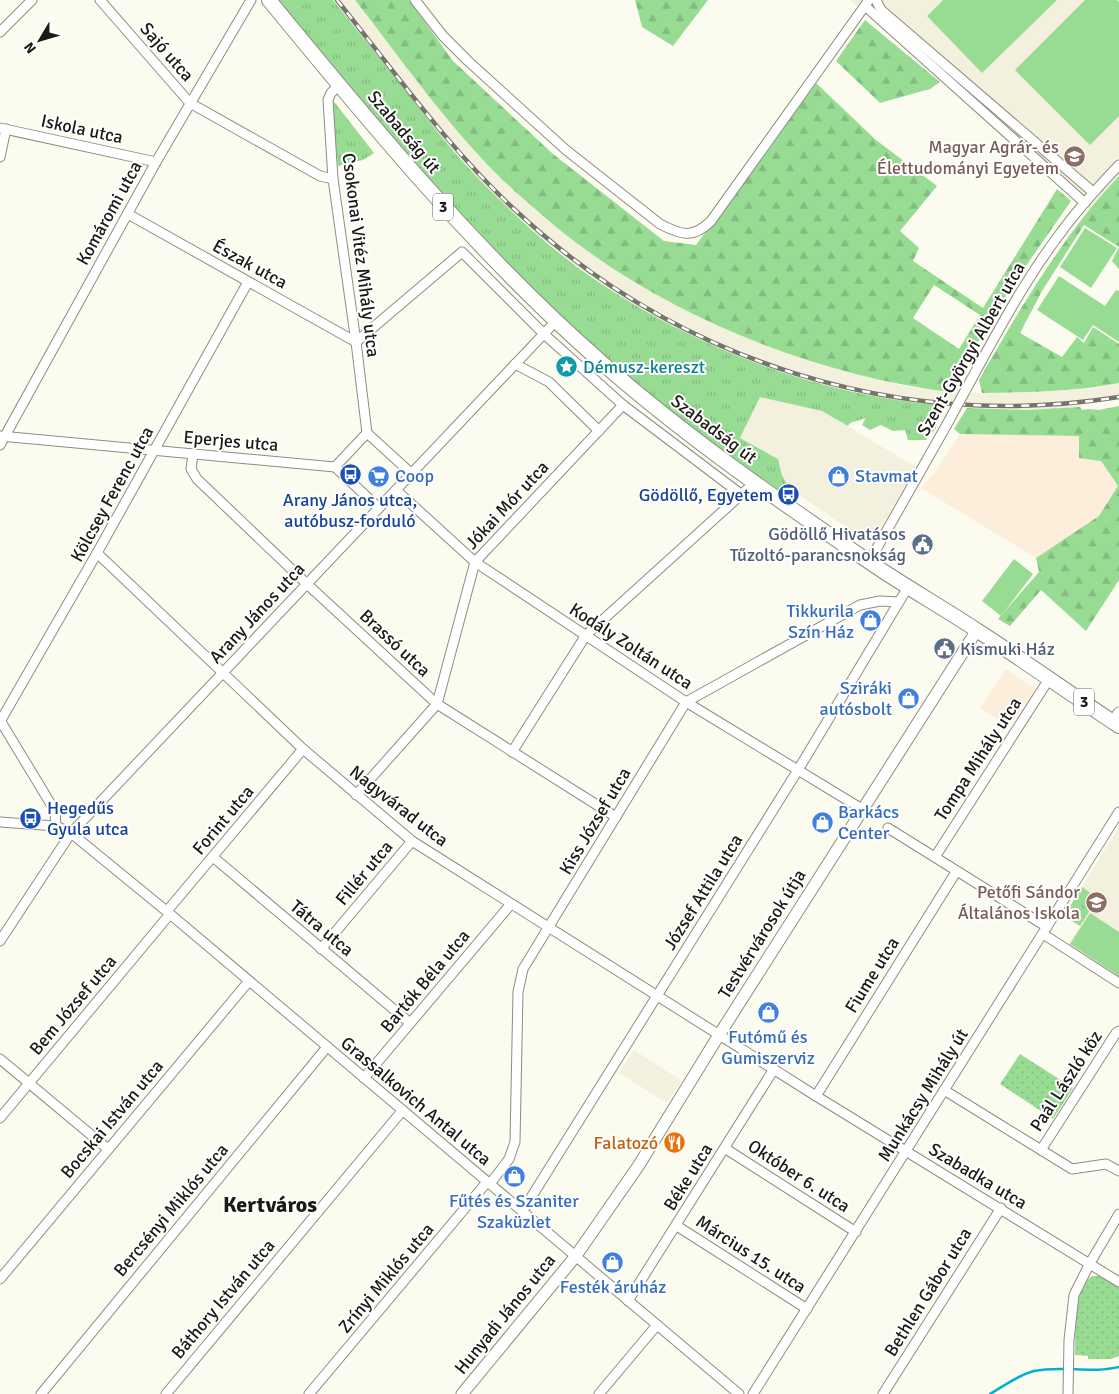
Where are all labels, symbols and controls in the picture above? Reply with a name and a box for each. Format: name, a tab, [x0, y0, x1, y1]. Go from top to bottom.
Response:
north arrow	[15, 15, 65, 65]
street label: Sajó utca	[135, 18, 199, 86]
text: N	[20, 39, 40, 57]
street label: Szabadság út	[363, 86, 445, 178]
street label: Iskola utca	[39, 110, 125, 148]
place label: Magyar Agrár- és Élettudományi Egyetem	[877, 136, 1059, 179]
school or university icon: Magyar Agrár- és Élettudományi Egyetem	[1063, 145, 1087, 169]
street label: Csokonai Vitéz Mihály utca	[338, 152, 384, 358]
street label: Komáromi utca	[71, 157, 147, 269]
road number: 3	[433, 193, 453, 220]
street label: Észak utca	[209, 235, 291, 293]
street label: Szent-Györgyi Albert utca	[912, 258, 1030, 440]
place icon: Démusz-kereszt	[555, 355, 579, 379]
place label: Démusz-kereszt	[583, 356, 705, 378]
street label: Szabadság út	[667, 390, 761, 468]
street label: Kölcsey Ferenc utca	[66, 422, 158, 566]
street label: Eperjes utca	[183, 426, 279, 456]
street label: Jókai Mór utca	[461, 456, 553, 554]
bus stop icon: Arany János utca, autóbusz-forduló	[338, 463, 362, 487]
supermarket icon: Coop	[367, 464, 391, 488]
shop icon: Stavmat	[827, 464, 851, 488]
place label: Coop	[395, 465, 434, 487]
place label: Stavmat	[855, 465, 918, 487]
bus stop icon: Gödöllő, Egyetem	[777, 483, 801, 507]
place label: Gödöllő, Egyetem	[639, 484, 773, 506]
place label: Arany János utca, autóbusz-forduló	[283, 489, 417, 532]
place label: Gödöllő Hivatásos Tűzoltó-parancsnokság	[730, 523, 906, 566]
public building icon: Gödöllő Hivatásos Tűzoltó-parancsnokság	[910, 532, 934, 556]
street label: Arany János utca	[205, 558, 309, 668]
street label: Kodály Zoltán utca	[565, 598, 697, 694]
place label: Tikkurila Szín Ház	[786, 600, 854, 643]
street label: Brassó utca	[355, 605, 435, 681]
shop icon: Tikkurila Szín Ház	[858, 609, 882, 633]
public building icon: Kismuki Ház	[932, 637, 956, 661]
place label: Kismuki Ház	[960, 638, 1055, 660]
place label: Sziráki autósbolt	[820, 677, 892, 720]
shop icon: Sziráki autósbolt	[896, 686, 920, 710]
road number: 3	[1074, 689, 1094, 716]
street label: Tompa Mihály utca	[930, 693, 1026, 825]
street label: Nagyvárad utca	[345, 761, 453, 851]
street label: Kiss József utca	[554, 763, 636, 879]
street label: Forint utca	[188, 781, 258, 859]
place label: Hegedűs Gyula utca	[47, 797, 129, 840]
place label: Barkács Center	[838, 801, 899, 844]
bus stop icon: Hegedűs Gyula utca	[19, 806, 43, 830]
shop icon: Barkács Center	[810, 810, 834, 834]
street label: József Attila utca	[659, 830, 747, 954]
street label: Fillér utca	[331, 836, 397, 910]
street label: Testvérvárosok útja	[713, 865, 811, 1003]
place label: Petőfi Sándor Általános Iskola	[958, 881, 1080, 924]
school or university icon: Petőfi Sándor Általános Iskola	[1084, 890, 1108, 914]
street label: Tátra utca	[286, 895, 358, 961]
street label: Bartók Béla utca	[376, 925, 474, 1037]
street label: Fiume utca	[840, 933, 904, 1017]
street label: Bem József utca	[25, 950, 121, 1060]
shop icon: Futómű és Gumiszerviz	[756, 1000, 780, 1024]
street label: Munkácsy Mihály út	[873, 1024, 973, 1166]
place label: Futómű és Gumiszerviz	[721, 1026, 815, 1069]
street label: Paál László köz	[1025, 1026, 1107, 1136]
street label: Grassalkovich Antal utca	[336, 1032, 496, 1170]
street label: Bocskai István utca	[56, 1055, 168, 1183]
restaurant icon: Falatozó	[662, 1131, 686, 1155]
place label: Falatozó	[593, 1132, 658, 1154]
street label: Október 6. utca	[744, 1135, 854, 1217]
street label: Szabadka utca	[925, 1138, 1031, 1214]
street label: Bercsényi Miklós utca	[109, 1139, 233, 1281]
street label: Béke utca	[659, 1139, 717, 1215]
shop icon: Fűtés és Szaniter Szaküzlet	[502, 1164, 526, 1188]
place label: Fűtés és Szaniter Szaküzlet	[449, 1190, 579, 1233]
district label: Kertváros	[223, 1191, 317, 1218]
street label: Március 15. utca	[692, 1210, 810, 1298]
street label: Zrínyi Miklós utca	[334, 1219, 438, 1337]
street label: Bethlen Gábor utca	[880, 1224, 976, 1360]
street label: Báthory István utca	[167, 1235, 279, 1363]
street label: Hunyadi János utca	[450, 1249, 560, 1379]
shop icon: Festék áruház	[601, 1250, 625, 1274]
place label: Festék áruház	[560, 1276, 666, 1298]

